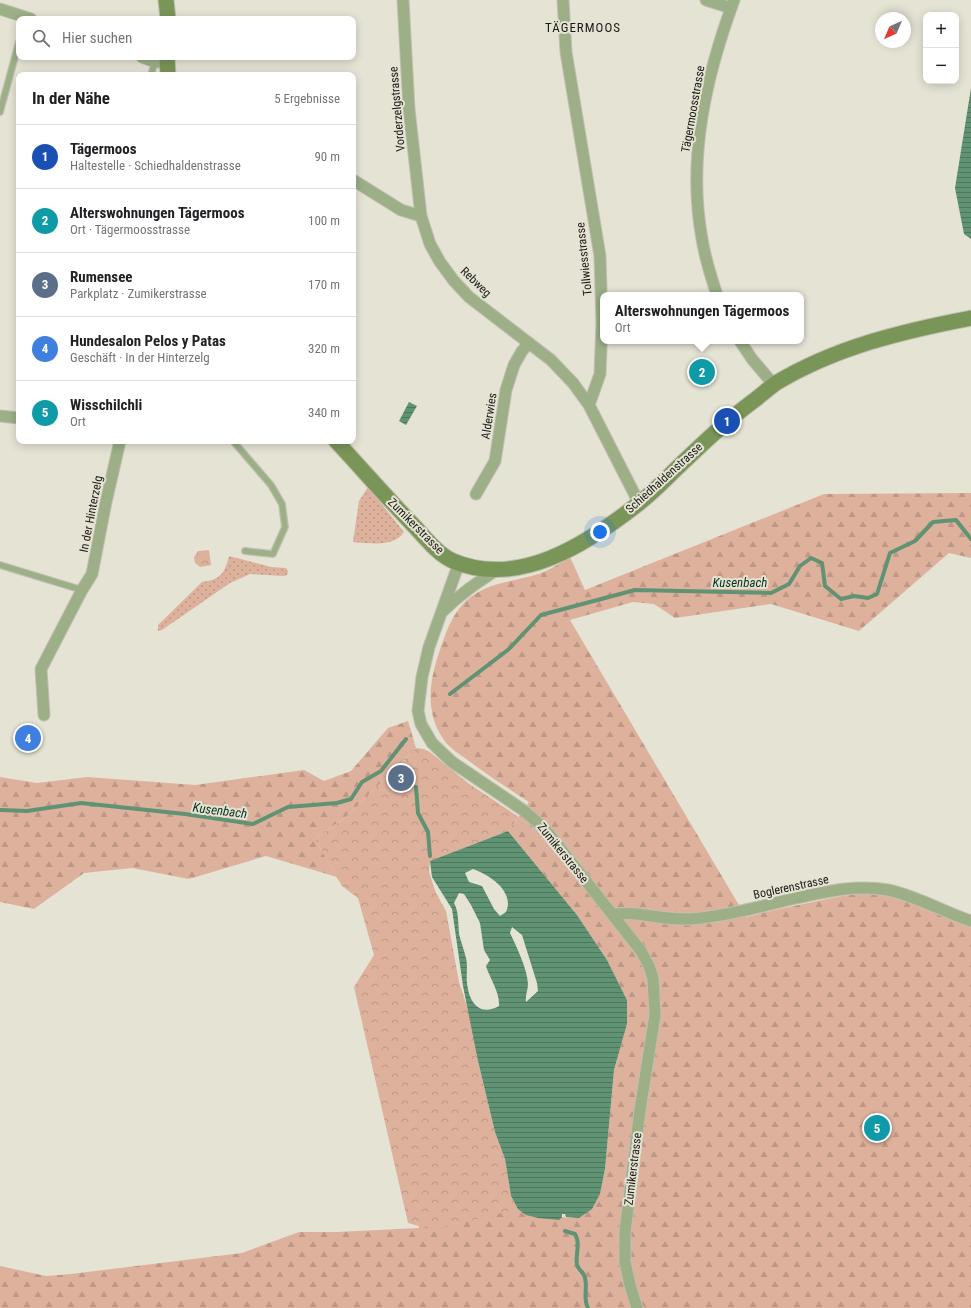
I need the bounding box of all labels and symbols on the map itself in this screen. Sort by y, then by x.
north arrow [875,12,911,48]
district label: TÄGERMOOS [545,20,621,35]
street label: Tägermoosstrasse [678,64,708,153]
street label: Vorderzelgstrasse [386,65,408,152]
street label: Tollwiesstrasse [573,221,595,296]
street label: Rebweg [458,264,494,300]
pin: 2 [689,357,715,387]
street label: Alderwies [478,392,500,440]
pin: 1 [714,406,740,436]
street label: Schiedhaldenstrasse [623,440,706,516]
street label: In der Hinterzelg [77,474,105,554]
street label: Zumikerstrasse [385,495,447,557]
your location [590,522,610,542]
water label: Kusenbach [713,575,767,590]
pin: 4 [15,723,41,753]
pin: 3 [388,763,414,793]
water label: Kusenbach [192,800,248,821]
street label: Zumikerstrasse [535,820,592,886]
street label: Boglerenstrasse [752,872,830,902]
pin: 5 [864,1113,890,1143]
street label: Zumikerstrasse [622,1132,644,1206]

